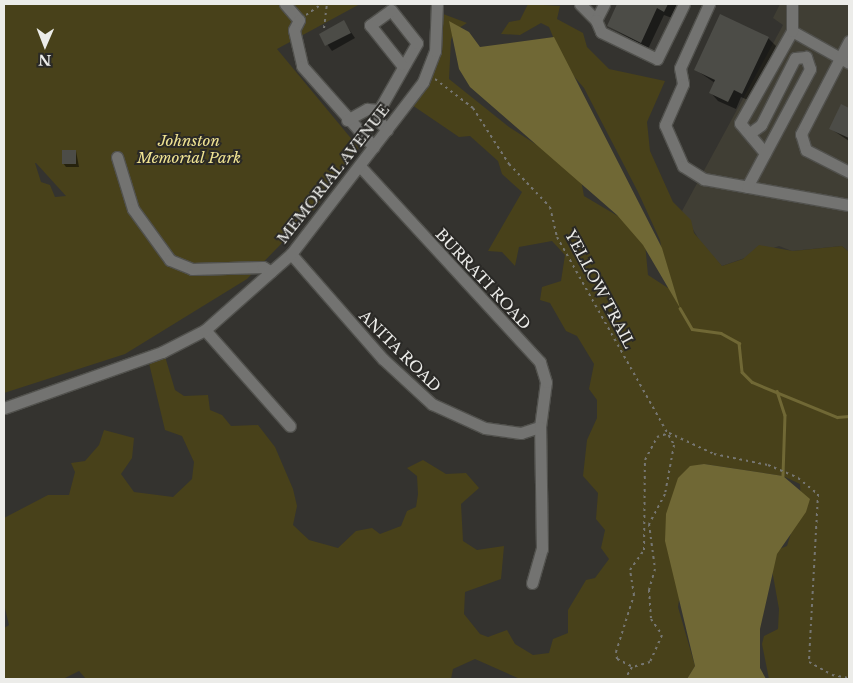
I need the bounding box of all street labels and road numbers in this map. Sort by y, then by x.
street label: MEMORIAL AVENUE [273,100,393,248]
street label: BURRATI ROAD [432,225,534,333]
street label: YELLOW TRAIL [561,227,639,351]
street label: ANITA ROAD [355,306,445,396]

